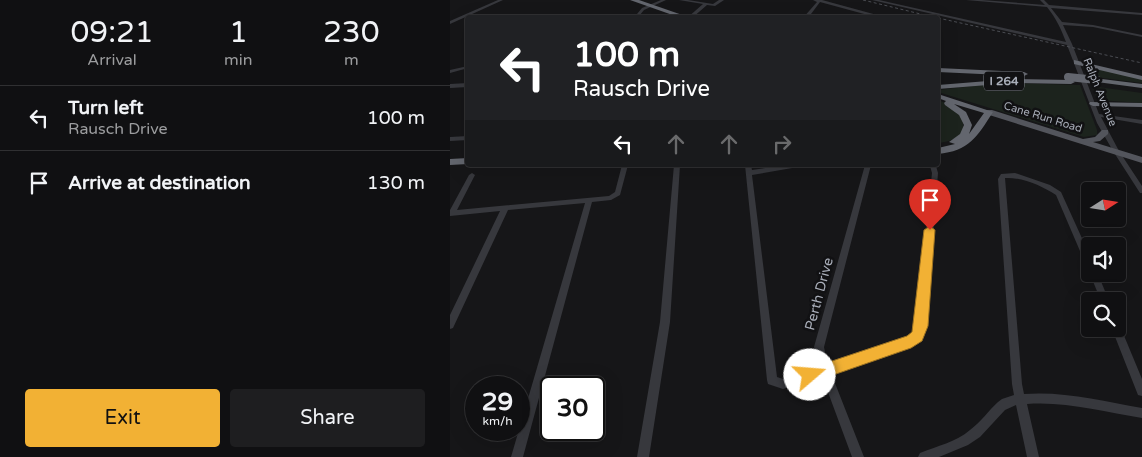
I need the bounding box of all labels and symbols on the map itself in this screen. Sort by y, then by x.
street label: Ralph Avenue [1080,56,1120,128]
road number: I 264 [984,72,1024,90]
street label: Cane Run Road [1002,99,1084,135]
pin [909,179,951,230]
north arrow [1081,182,1126,228]
street label: Perth Drive [801,256,837,332]
position arrow [783,348,835,400]
speed limit sign: 30 [540,376,605,441]

